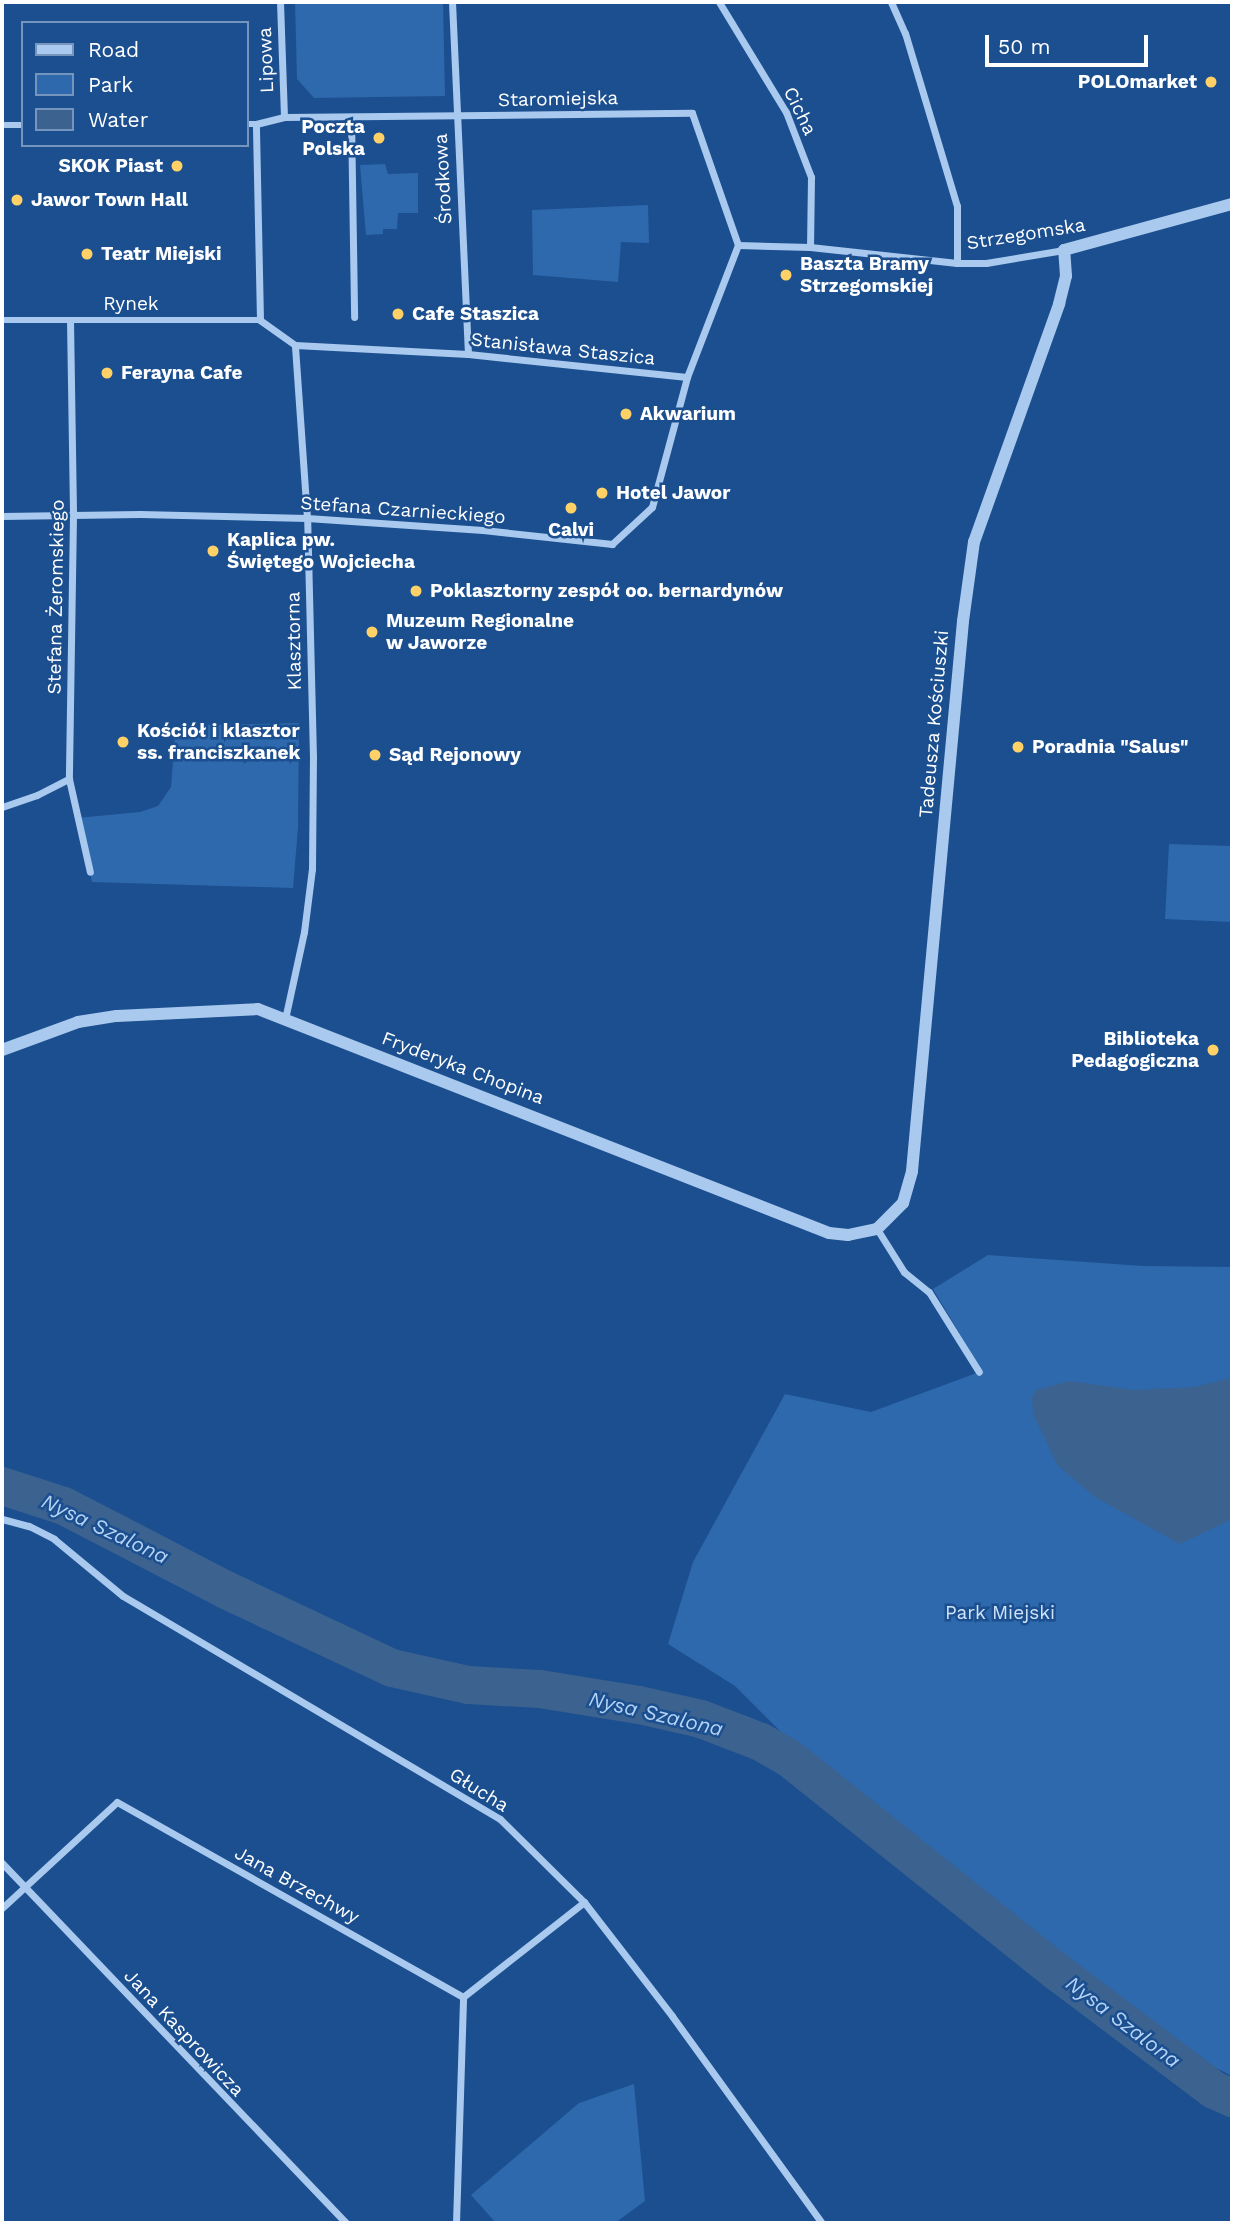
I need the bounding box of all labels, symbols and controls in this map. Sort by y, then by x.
legend [21,21,248,147]
scale bar [989,21,1152,65]
street label: Lipowa [253,27,279,93]
text: 50 m [998,34,1050,59]
text: Road [88,37,139,62]
place label: POLOmarket [1078,71,1197,93]
text: Park [88,72,133,97]
marker: POLOmarket [1203,74,1219,90]
street label: Cicha [779,83,821,139]
street label: Staromiejska [498,87,618,111]
text: Water [88,107,148,132]
place label: Poczta Polska [301,116,365,160]
marker: Poczta Polska [371,130,387,146]
street label: Środkowa [429,133,457,225]
place label: SKOK Piast [58,155,163,177]
marker: SKOK Piast [169,158,185,174]
place label: Jawor Town Hall [31,189,189,211]
marker: Jawor Town Hall [9,192,25,208]
street label: Strzegomska [965,213,1087,255]
place label: Teatr Miejski [101,243,222,265]
marker: Teatr Miejski [79,246,95,262]
place label: Baszta Bramy Strzegomskiej [800,253,933,297]
marker: Baszta Bramy Strzegomskiej [778,267,794,283]
street label: Rynek [103,293,159,315]
place label: Cafe Staszica [412,303,539,325]
marker: Cafe Staszica [390,306,406,322]
street label: Stanisława Staszica [469,328,657,370]
place label: Ferayna Cafe [121,362,243,384]
marker: Ferayna Cafe [99,365,115,381]
place label: Akwarium [640,403,736,425]
marker: Akwarium [618,406,634,422]
place label: Hotel Jawor [616,482,731,504]
marker: Hotel Jawor [594,485,610,501]
street label: Stefana Czarnieckiego [299,491,507,529]
street label: Stefana Żeromskiego [43,499,69,695]
marker: Calvi [563,500,579,516]
place label: Calvi [548,519,594,541]
place label: Kaplica pw. Świętego Wojciecha [227,529,415,573]
marker: Kaplica pw. Świętego Wojciecha [205,543,221,559]
place label: Poklasztorny zespół oo. bernardynów [430,580,784,602]
marker: Poklasztorny zespół oo. bernardynów [408,583,424,599]
street label: Klasztorna [282,591,306,691]
place label: Muzeum Regionalne w Jaworze [386,610,574,654]
marker: Muzeum Regionalne w Jaworze [364,624,380,640]
street label: Tadeusza Kościuszki [914,629,954,819]
place label: Kościół i klasztor ss. franciszkanek [137,720,301,764]
marker: Kościół i klasztor ss. franciszkanek [115,734,131,750]
place label: Poradnia "Salus" [1032,736,1189,758]
marker: Poradnia "Salus" [1010,739,1026,755]
place label: Sąd Rejonowy [389,744,521,766]
marker: Sąd Rejonowy [367,747,383,763]
street label: Fryderyka Chopina [378,1026,548,1110]
place label: Biblioteka Pedagogiczna [1071,1028,1199,1072]
marker: Biblioteka Pedagogiczna [1205,1042,1221,1058]
water label: Nysa Szalona [38,1489,172,1569]
park label: Park Miejski [945,1602,1055,1624]
water label: Nysa Szalona [586,1686,726,1742]
street label: Głucha [445,1763,513,1817]
street label: Jana Brzechwy [231,1841,363,1929]
street label: Jana Kasprowicza [119,1965,249,2101]
water label: Nysa Szalona [1061,1971,1185,2073]

